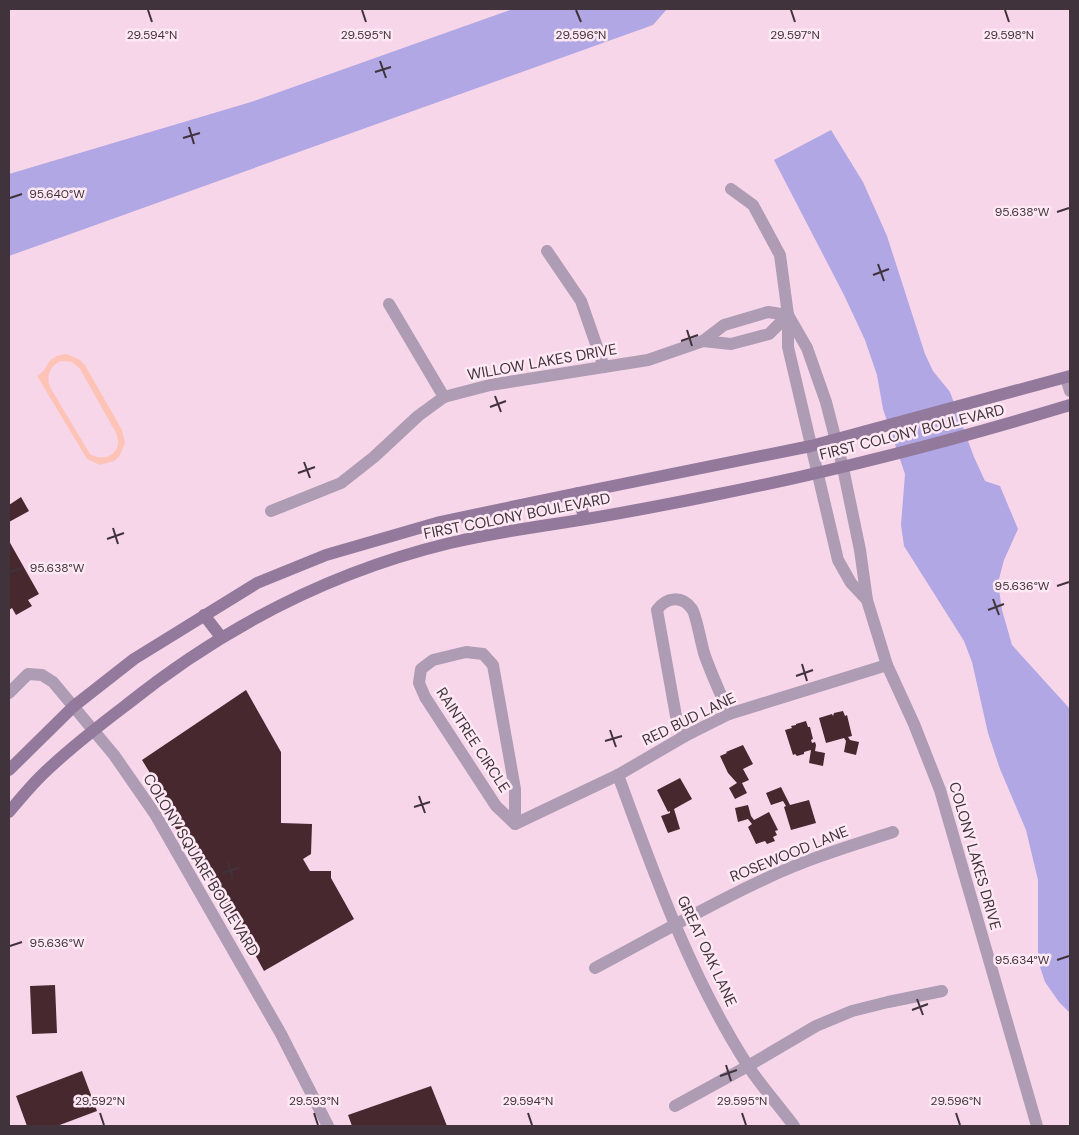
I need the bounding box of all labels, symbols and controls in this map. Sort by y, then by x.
text: 29.594°N [127,27,177,43]
text: 29.595°N [341,27,391,43]
text: 29.596°N [556,27,606,43]
text: 29.597°N [770,27,820,43]
text: 29.598°N [984,27,1034,43]
text: 95.640°W [29,186,85,202]
text: 95.638°W [995,204,1050,220]
street label: WILLOW LAKES DRIVE [466,339,618,385]
street label: FIRST COLONY BOULEVARD [817,399,1007,465]
street label: FIRST COLONY BOULEVARD [422,488,612,544]
text: 95.638°W [30,560,85,576]
text: 95.636°W [995,578,1050,594]
street label: RAINTREE CIRCLE [432,684,514,796]
street label: RED BUD LANE [639,688,739,750]
street label: COLONY SQUARE BOULEVARD [138,770,264,960]
street label: COLONY LAKES DRIVE [944,780,1006,932]
street label: ROSEWOOD LANE [727,821,851,887]
street label: GREAT OAK LANE [673,892,741,1010]
text: 95.636°W [30,935,85,951]
text: 95.634°W [995,952,1050,968]
text: 29.592°N [75,1093,125,1109]
text: 29.593°N [289,1093,339,1109]
text: 29.594°N [503,1093,553,1109]
text: 29.595°N [717,1093,767,1109]
text: 29.596°N [931,1093,981,1109]

